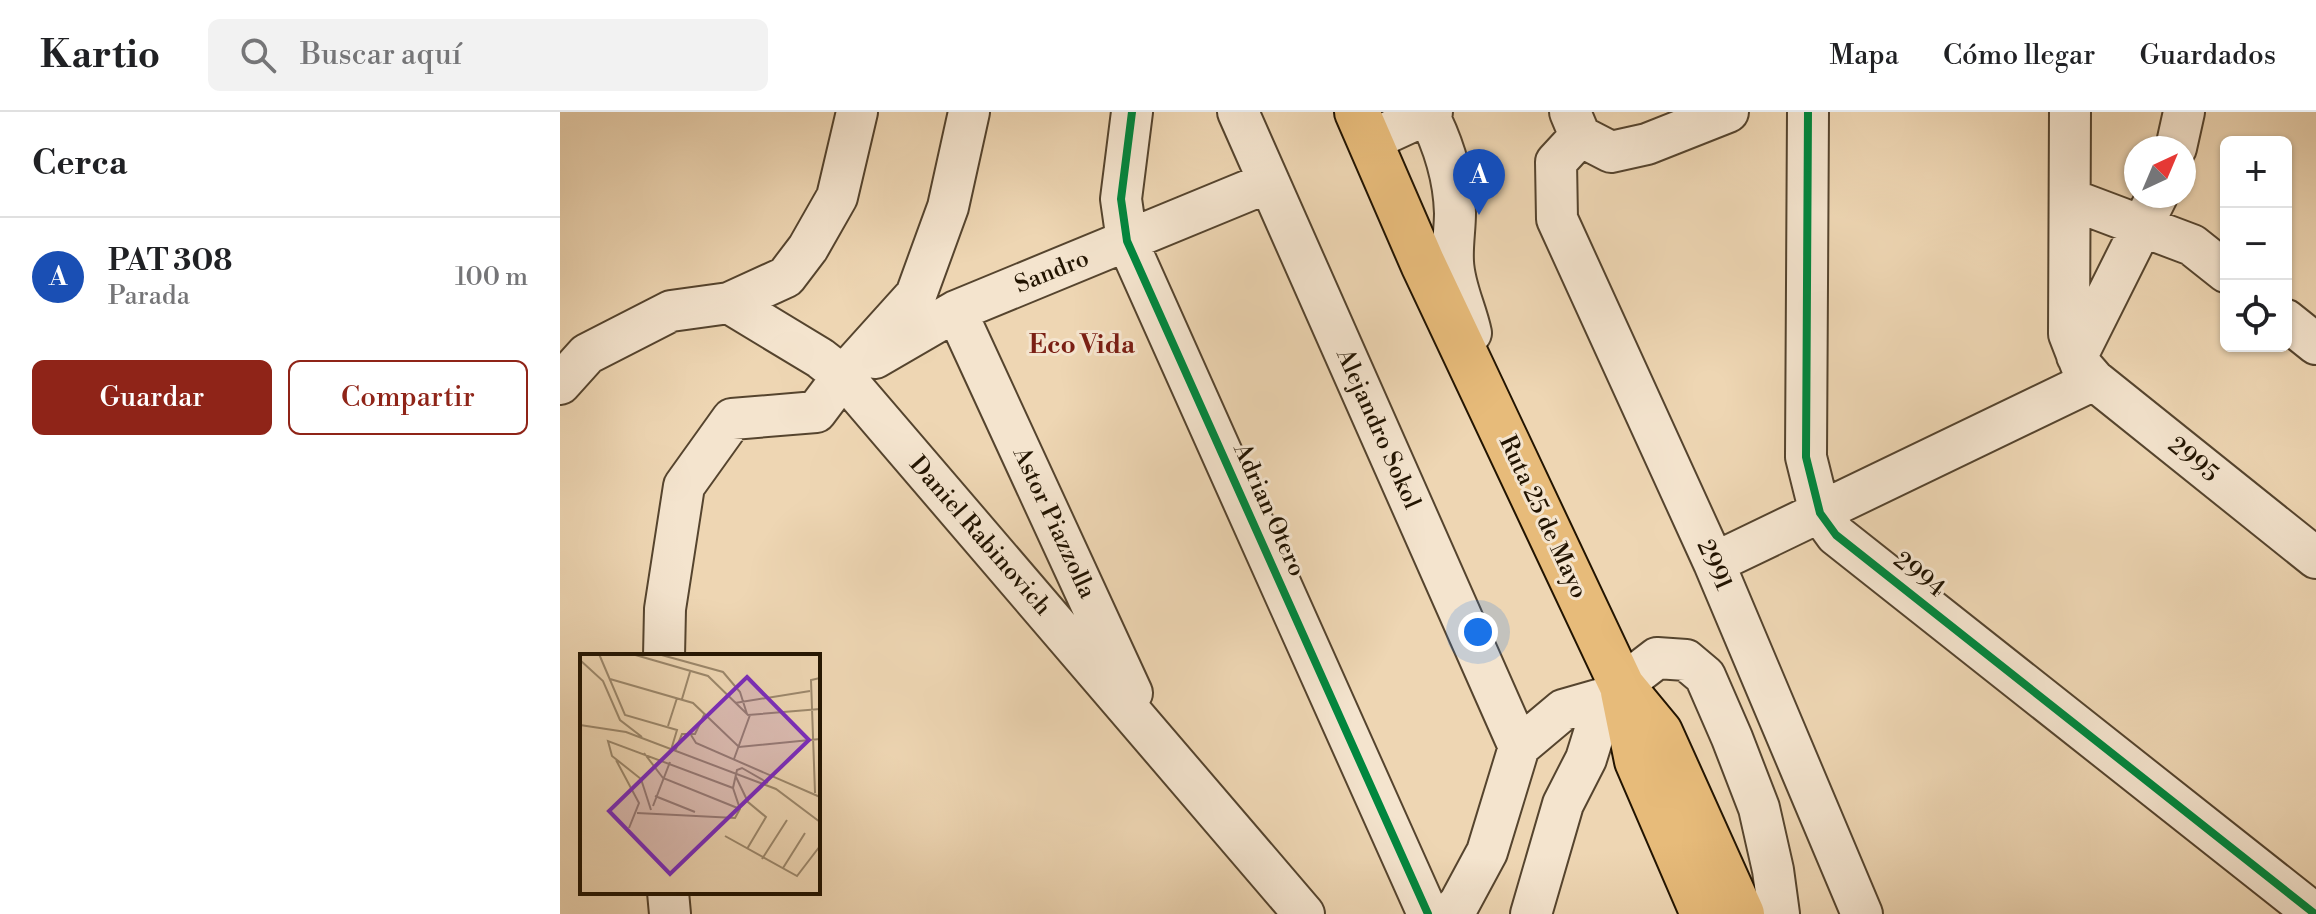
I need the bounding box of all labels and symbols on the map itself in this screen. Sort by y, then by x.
north arrow [2124,136,2196,208]
pin: A [1453,149,1505,215]
street label: Sandro [1010,244,1094,300]
district label: Eco Vida [1029,329,1136,361]
street label: Alejandro Sokol [1329,343,1427,514]
street label: Ruta 25 de Mayo [1492,431,1594,603]
street label: 2995 [2162,431,2224,489]
street label: Adrian Otero [1226,438,1312,581]
street label: Astor Piazzolla [1005,442,1103,604]
street label: Daniel Rabinovich [903,450,1057,622]
street label: 2991 [1690,535,1739,596]
street label: 2994 [1887,546,1951,604]
your location [1458,612,1498,652]
inset map [580,654,820,894]

